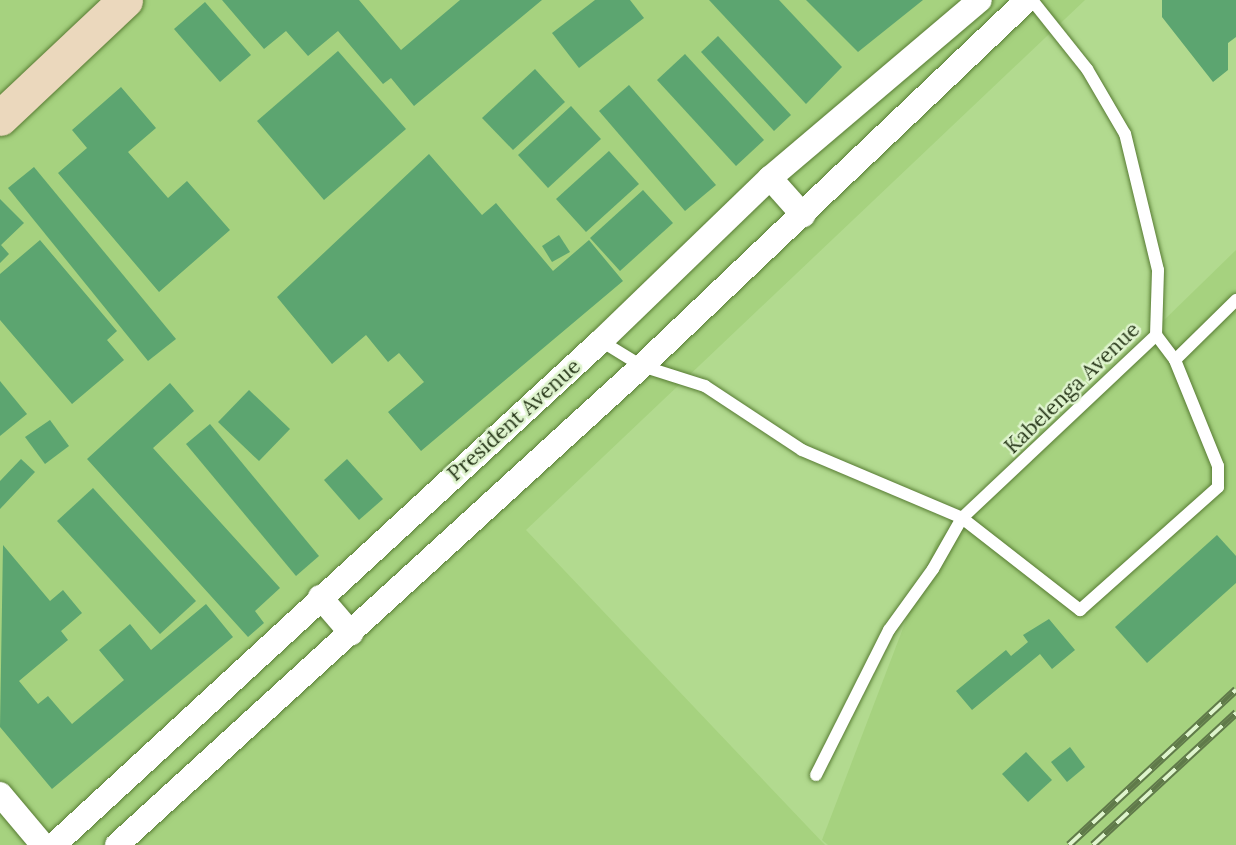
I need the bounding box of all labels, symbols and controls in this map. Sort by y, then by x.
street label: Kabelenga Avenue [999,317,1145,459]
street label: President Avenue [442,354,586,486]

